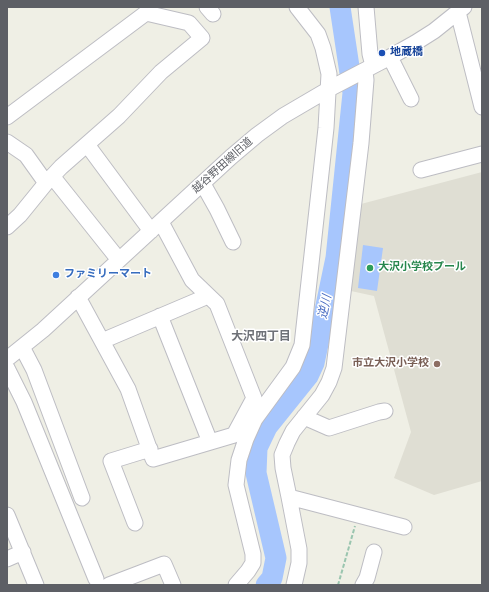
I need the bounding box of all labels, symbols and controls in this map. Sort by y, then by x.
place label: 地蔵橋 [390,46,423,60]
marker: 地蔵橋 [377,48,387,58]
street label: 越谷野田線旧道 [190,135,256,197]
place label: 大沢小学校プール [378,261,466,275]
marker: 大沢小学校プール [365,263,375,273]
place label: ファミリーマート [64,268,152,282]
marker: ファミリーマート [51,270,61,280]
water label: 逆川 [316,294,336,320]
district label: 大沢四丁目 [231,330,291,344]
place label: 市立大沢小学校 [352,357,429,371]
marker: 市立大沢小学校 [432,359,442,369]

